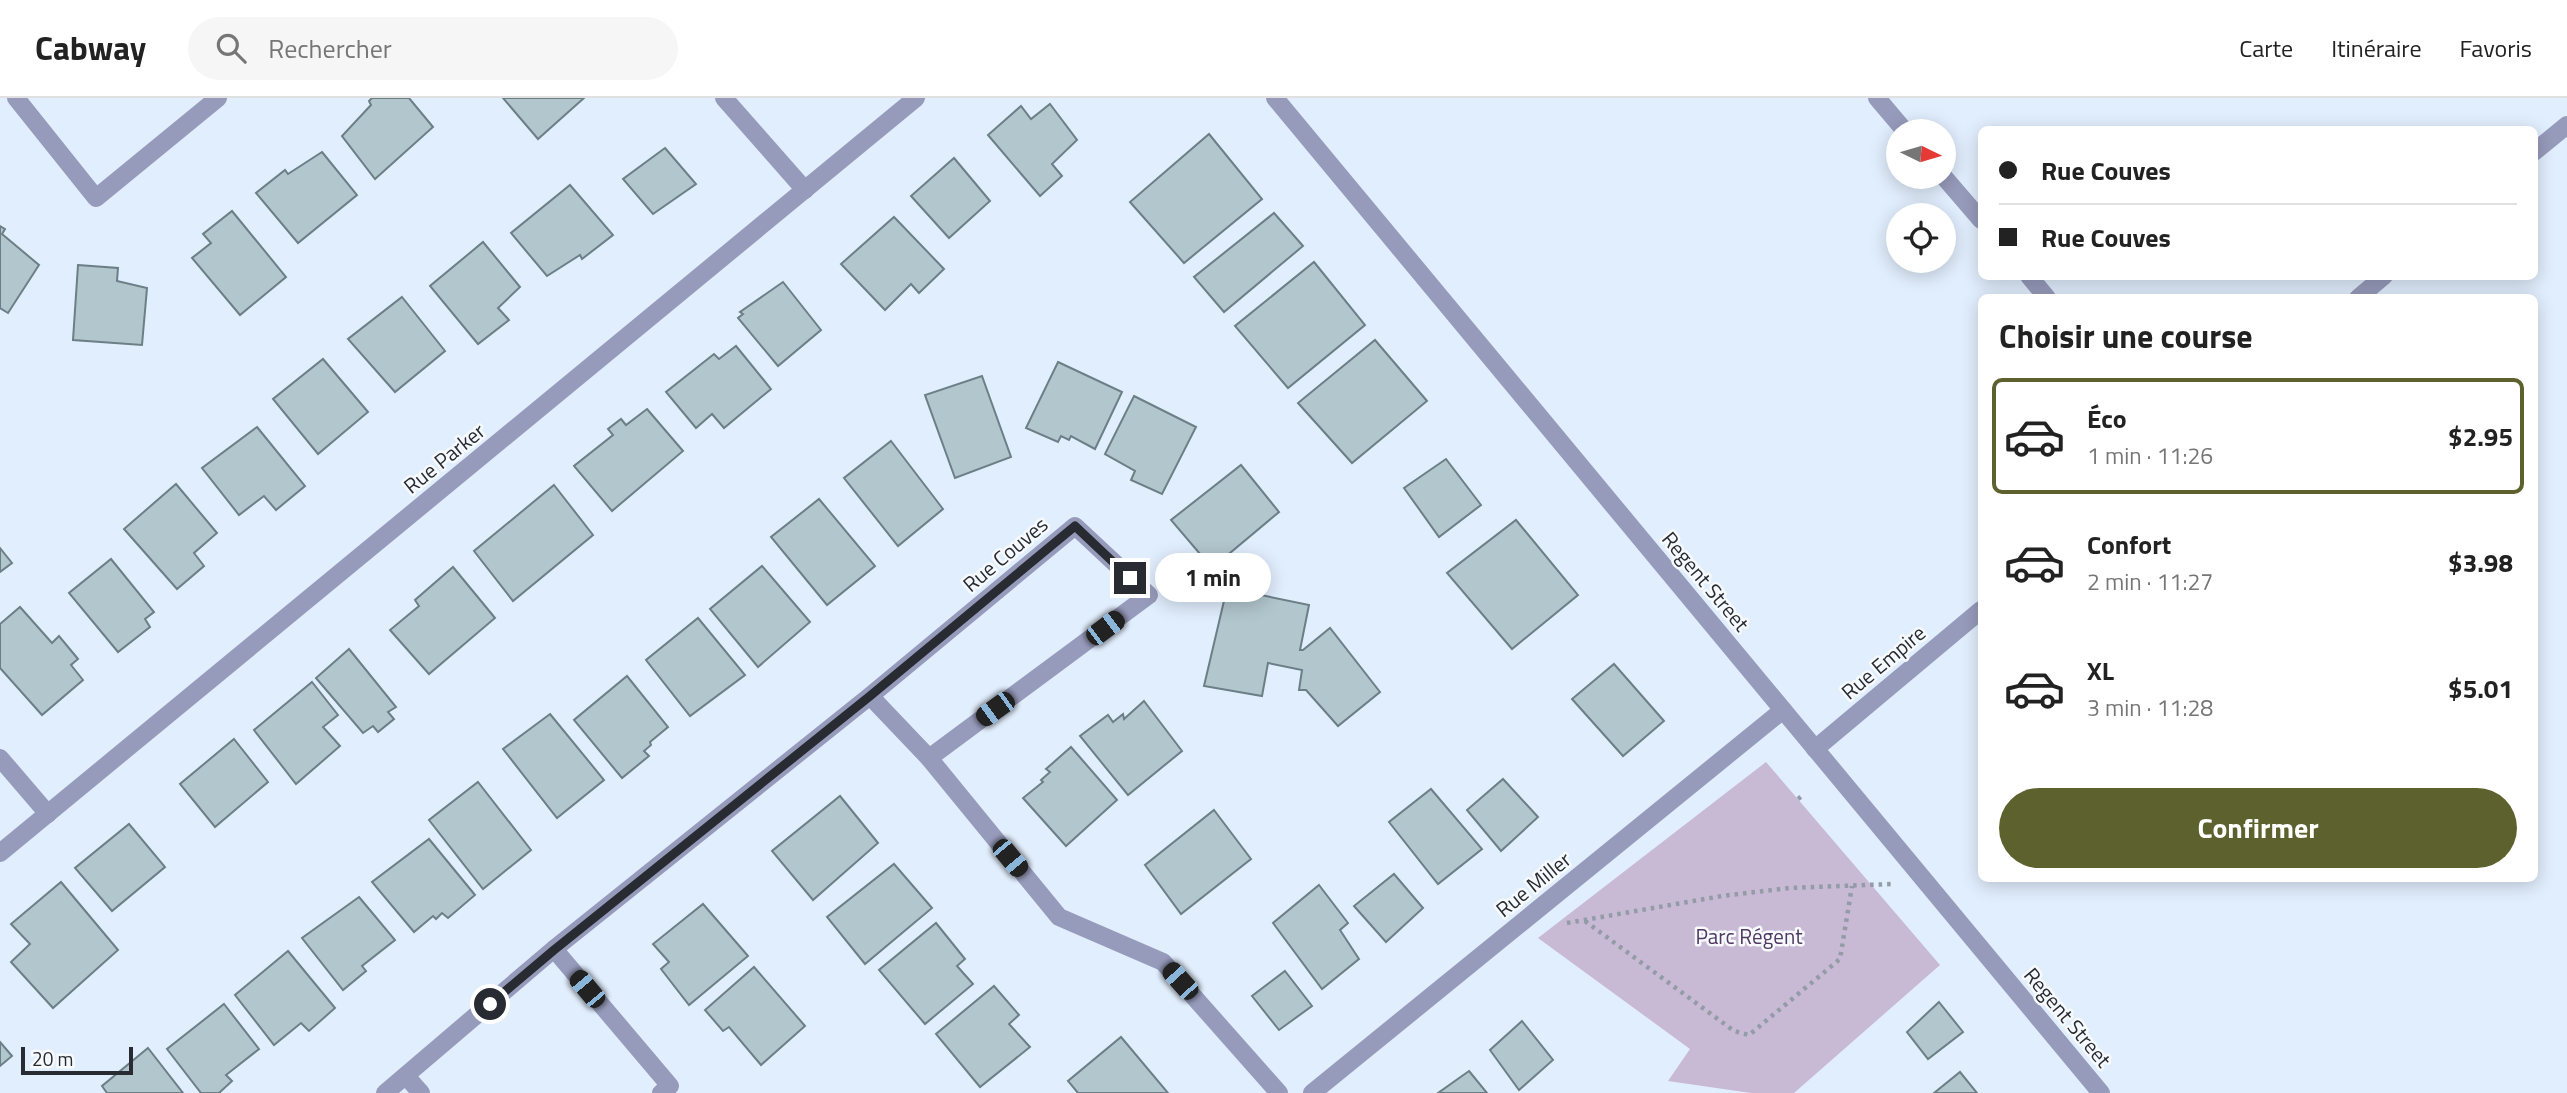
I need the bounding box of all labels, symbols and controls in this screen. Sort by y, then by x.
search box [188,17,678,80]
text: Cabway [35,23,146,73]
icon: search [212,29,250,67]
text: Rechercher [268,29,392,68]
text: Carte [2239,30,2293,66]
text: Itinéraire [2331,30,2422,66]
text: Favoris [2460,30,2532,66]
north arrow [1886,119,1956,189]
map controls [1886,119,1956,273]
text: Rue Couves [2041,151,2171,190]
button: locate [1886,203,1956,273]
text: Rue Couves [2041,218,2171,257]
text: Choisir une course [1999,312,2253,360]
text: Éco [2087,399,2127,438]
icon: car [2003,405,2066,468]
street label: Rue Parker [396,415,492,501]
text: $2.95 [2448,417,2513,456]
text: 1 min · 11:26 [2087,438,2213,473]
street label: Rue Couves [955,509,1055,599]
street label: Regent Street [1655,524,1758,639]
text: Confort [2087,525,2171,564]
icon: car [2003,531,2066,594]
text: $3.98 [2448,543,2513,582]
callout: 1 min [1154,554,1270,602]
text: 1 min [1185,560,1241,595]
route end [1114,562,1146,594]
text: 2 min · 11:27 [2087,564,2213,599]
car [1082,607,1129,649]
street label: Rue Empire [1834,617,1932,707]
text: XL [2087,651,2114,690]
icon: car [2003,657,2066,720]
text: $5.01 [2448,669,2513,708]
car [972,688,1019,730]
text: 3 min · 11:28 [2087,690,2213,725]
button: Confirmer [1999,788,2517,868]
car [989,835,1032,881]
street label: Rue Miller [1488,844,1578,924]
park label: Parc Régent [1695,920,1803,952]
car [1159,958,1202,1004]
street label: Regent Street [2017,960,2120,1075]
car [566,966,609,1012]
route start [474,988,506,1020]
scale bar [21,1044,133,1076]
text: 20 m [32,1044,73,1073]

